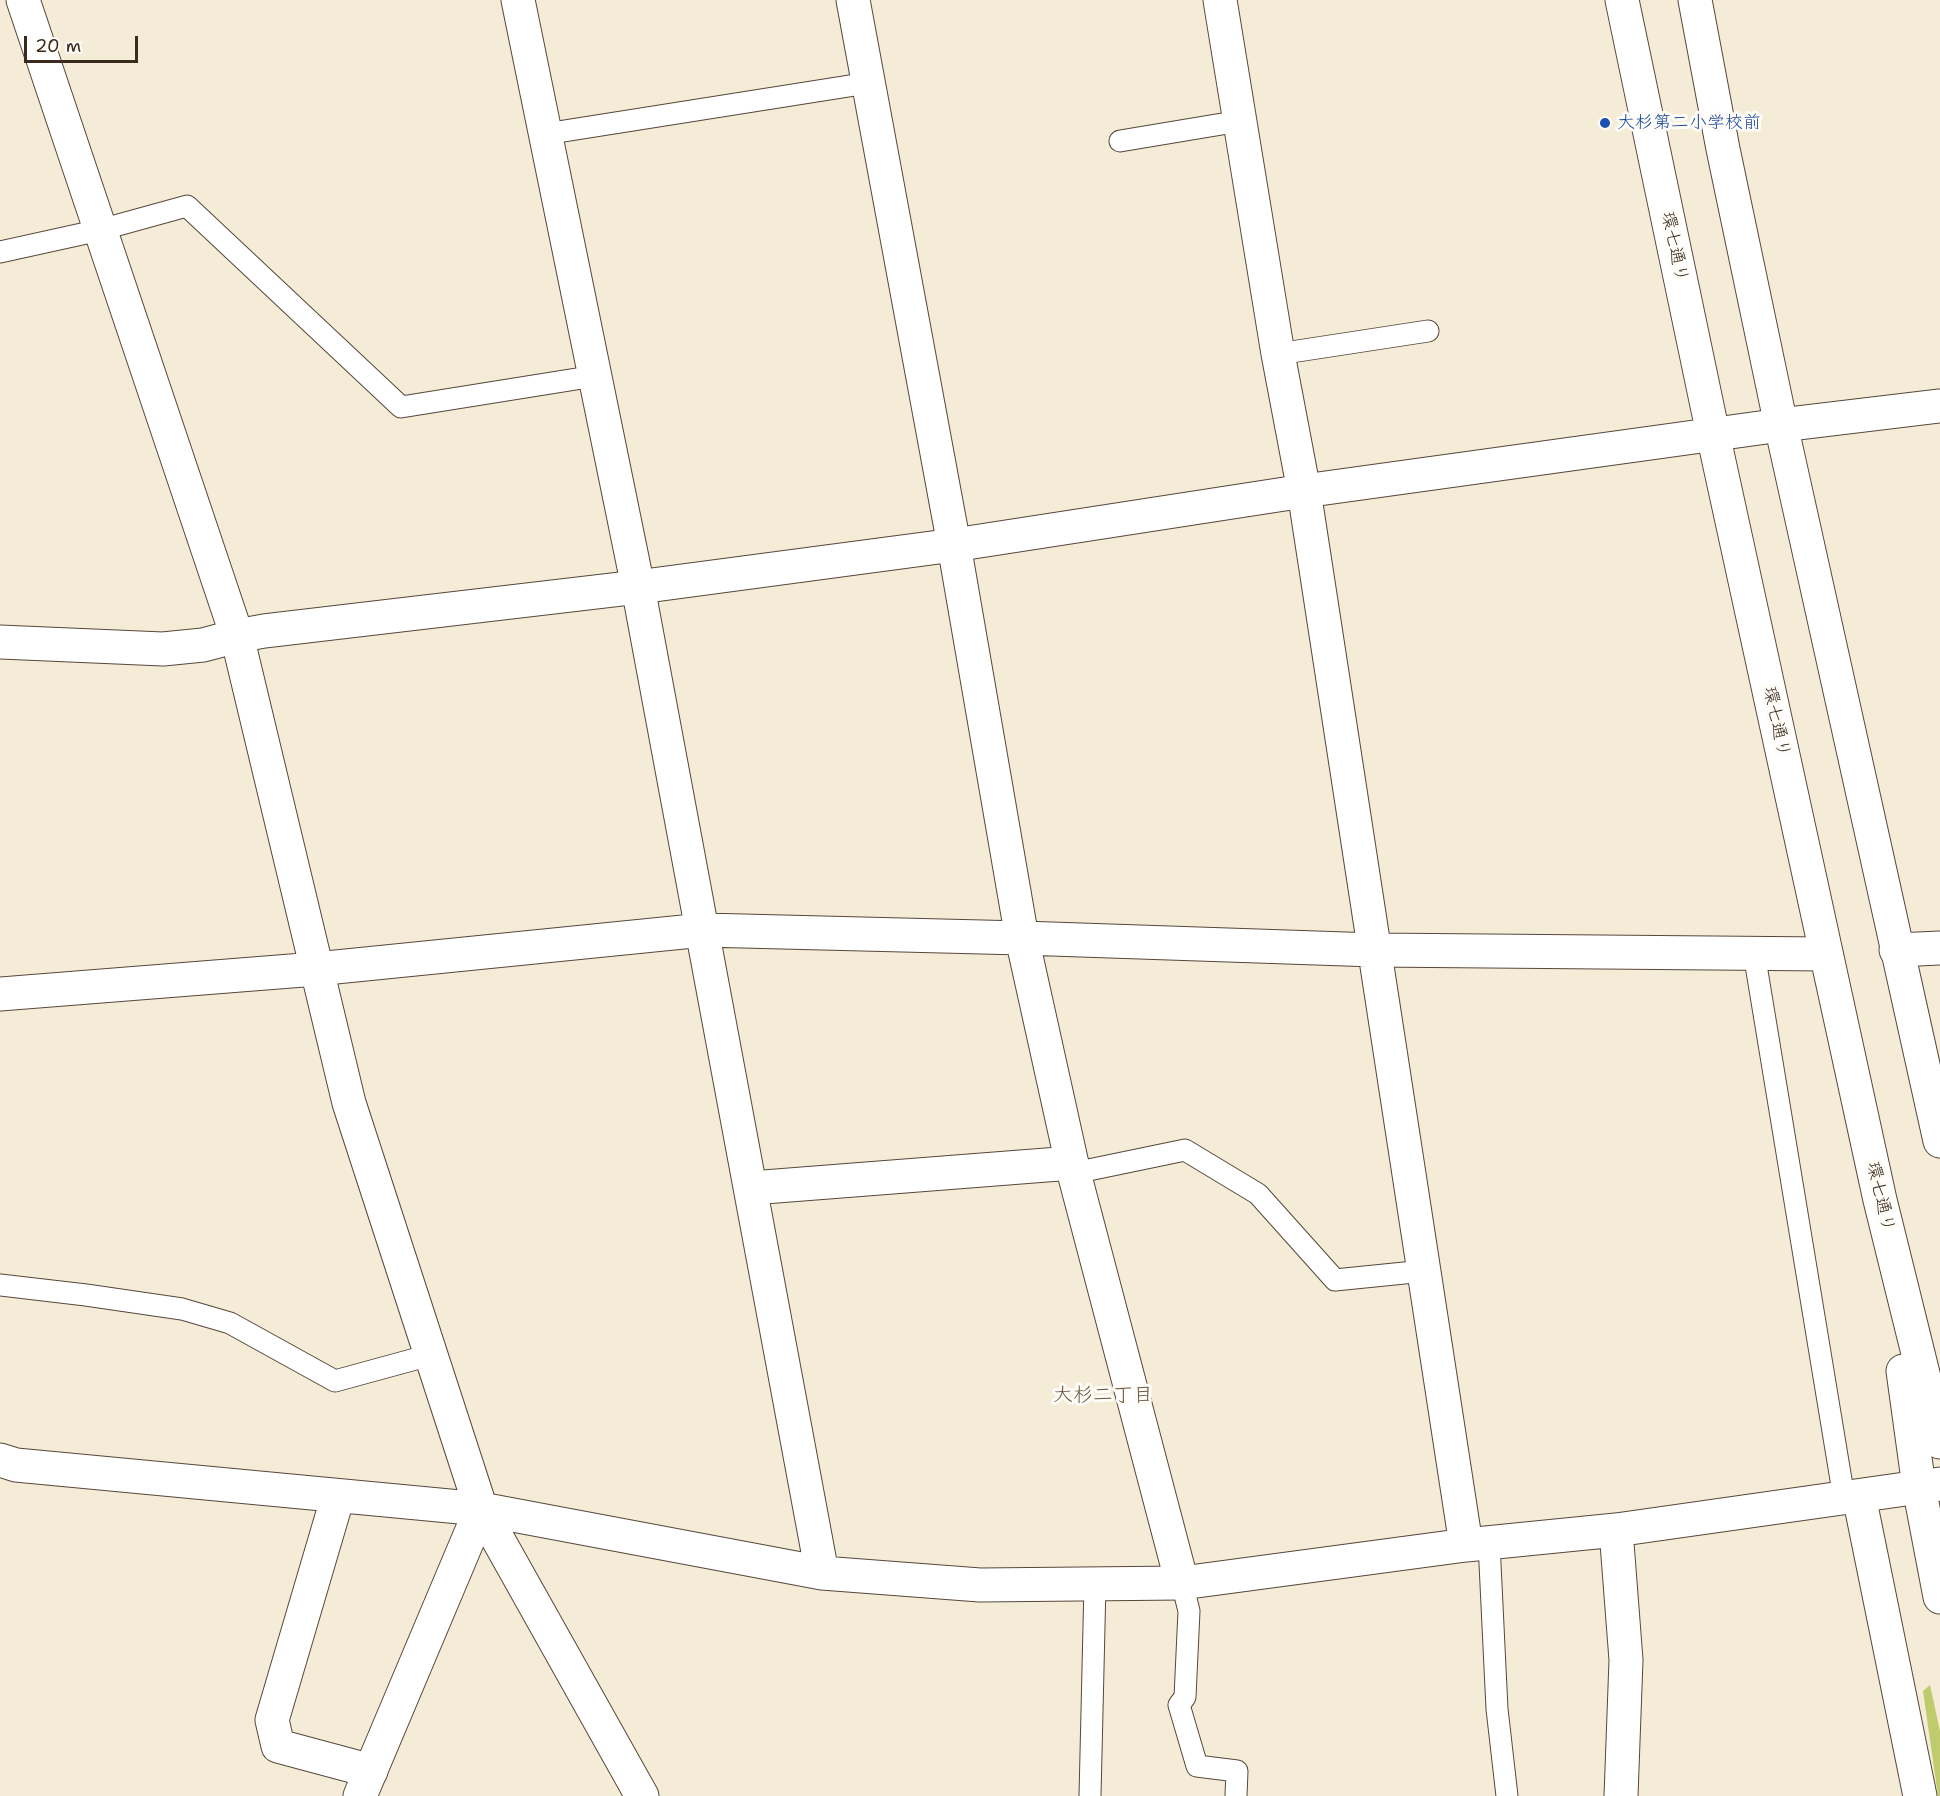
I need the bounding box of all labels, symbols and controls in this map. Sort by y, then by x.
scale bar [27,24,141,62]
text: 20 m [35,34,81,58]
place label: 大杉第二小学校前 [1617,112,1761,134]
marker: 大杉第二小学校前 [1598,116,1612,130]
street label: 環七通り [1656,210,1692,284]
street label: 環七通り [1758,685,1794,759]
street label: 環七通り [1861,1159,1899,1235]
district label: 大杉二丁目 [1053,1384,1153,1408]

